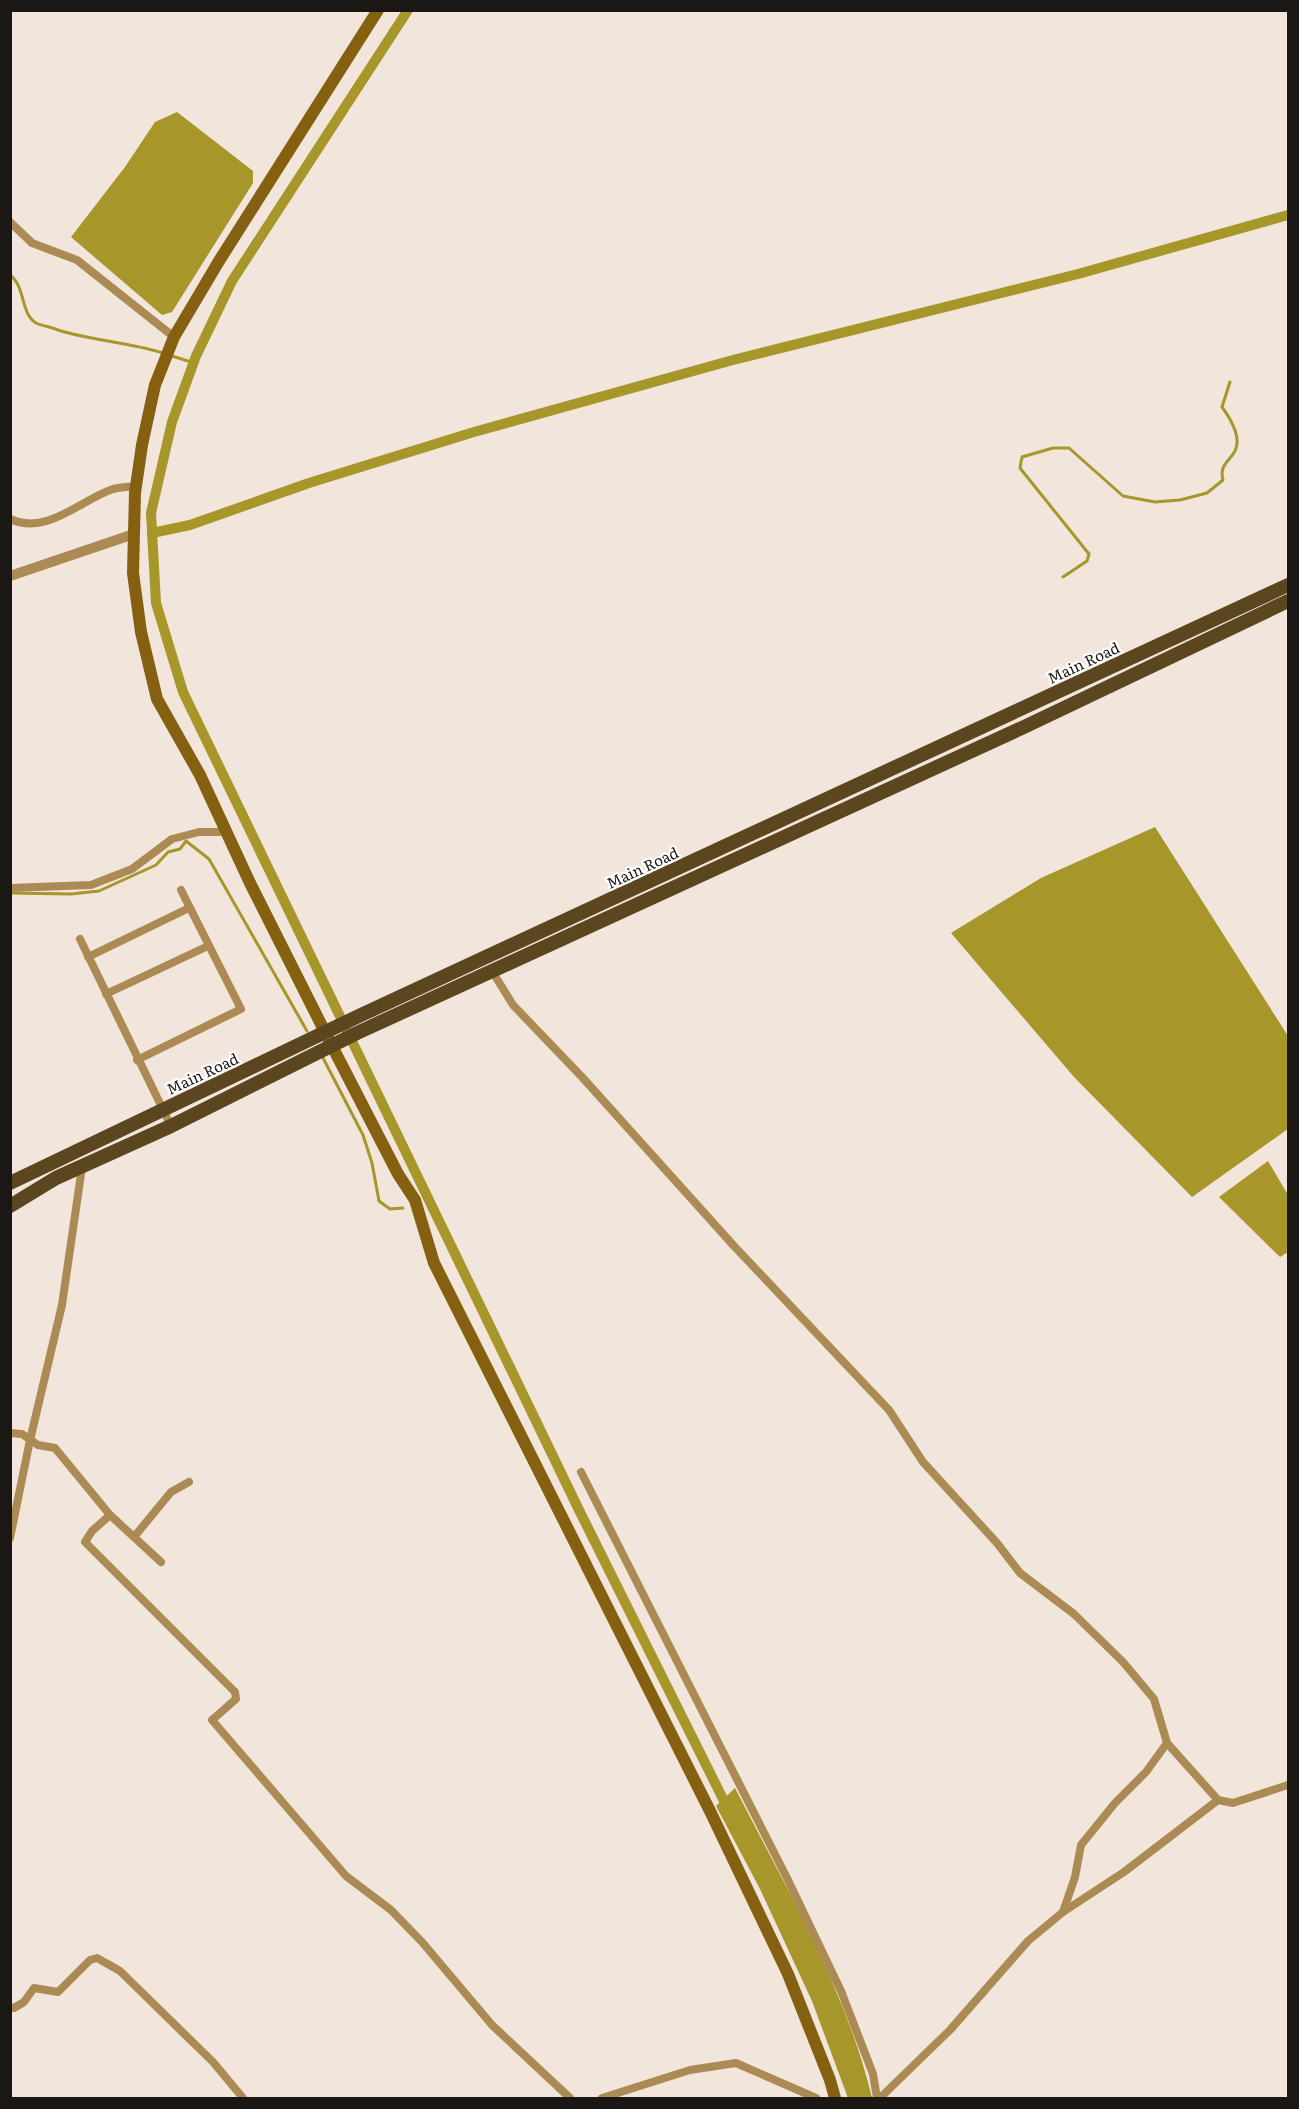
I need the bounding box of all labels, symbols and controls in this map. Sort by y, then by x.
street label: Main Road [1043,635,1123,689]
street label: Main Road [602,840,682,894]
street label: Main Road [162,1046,242,1100]

